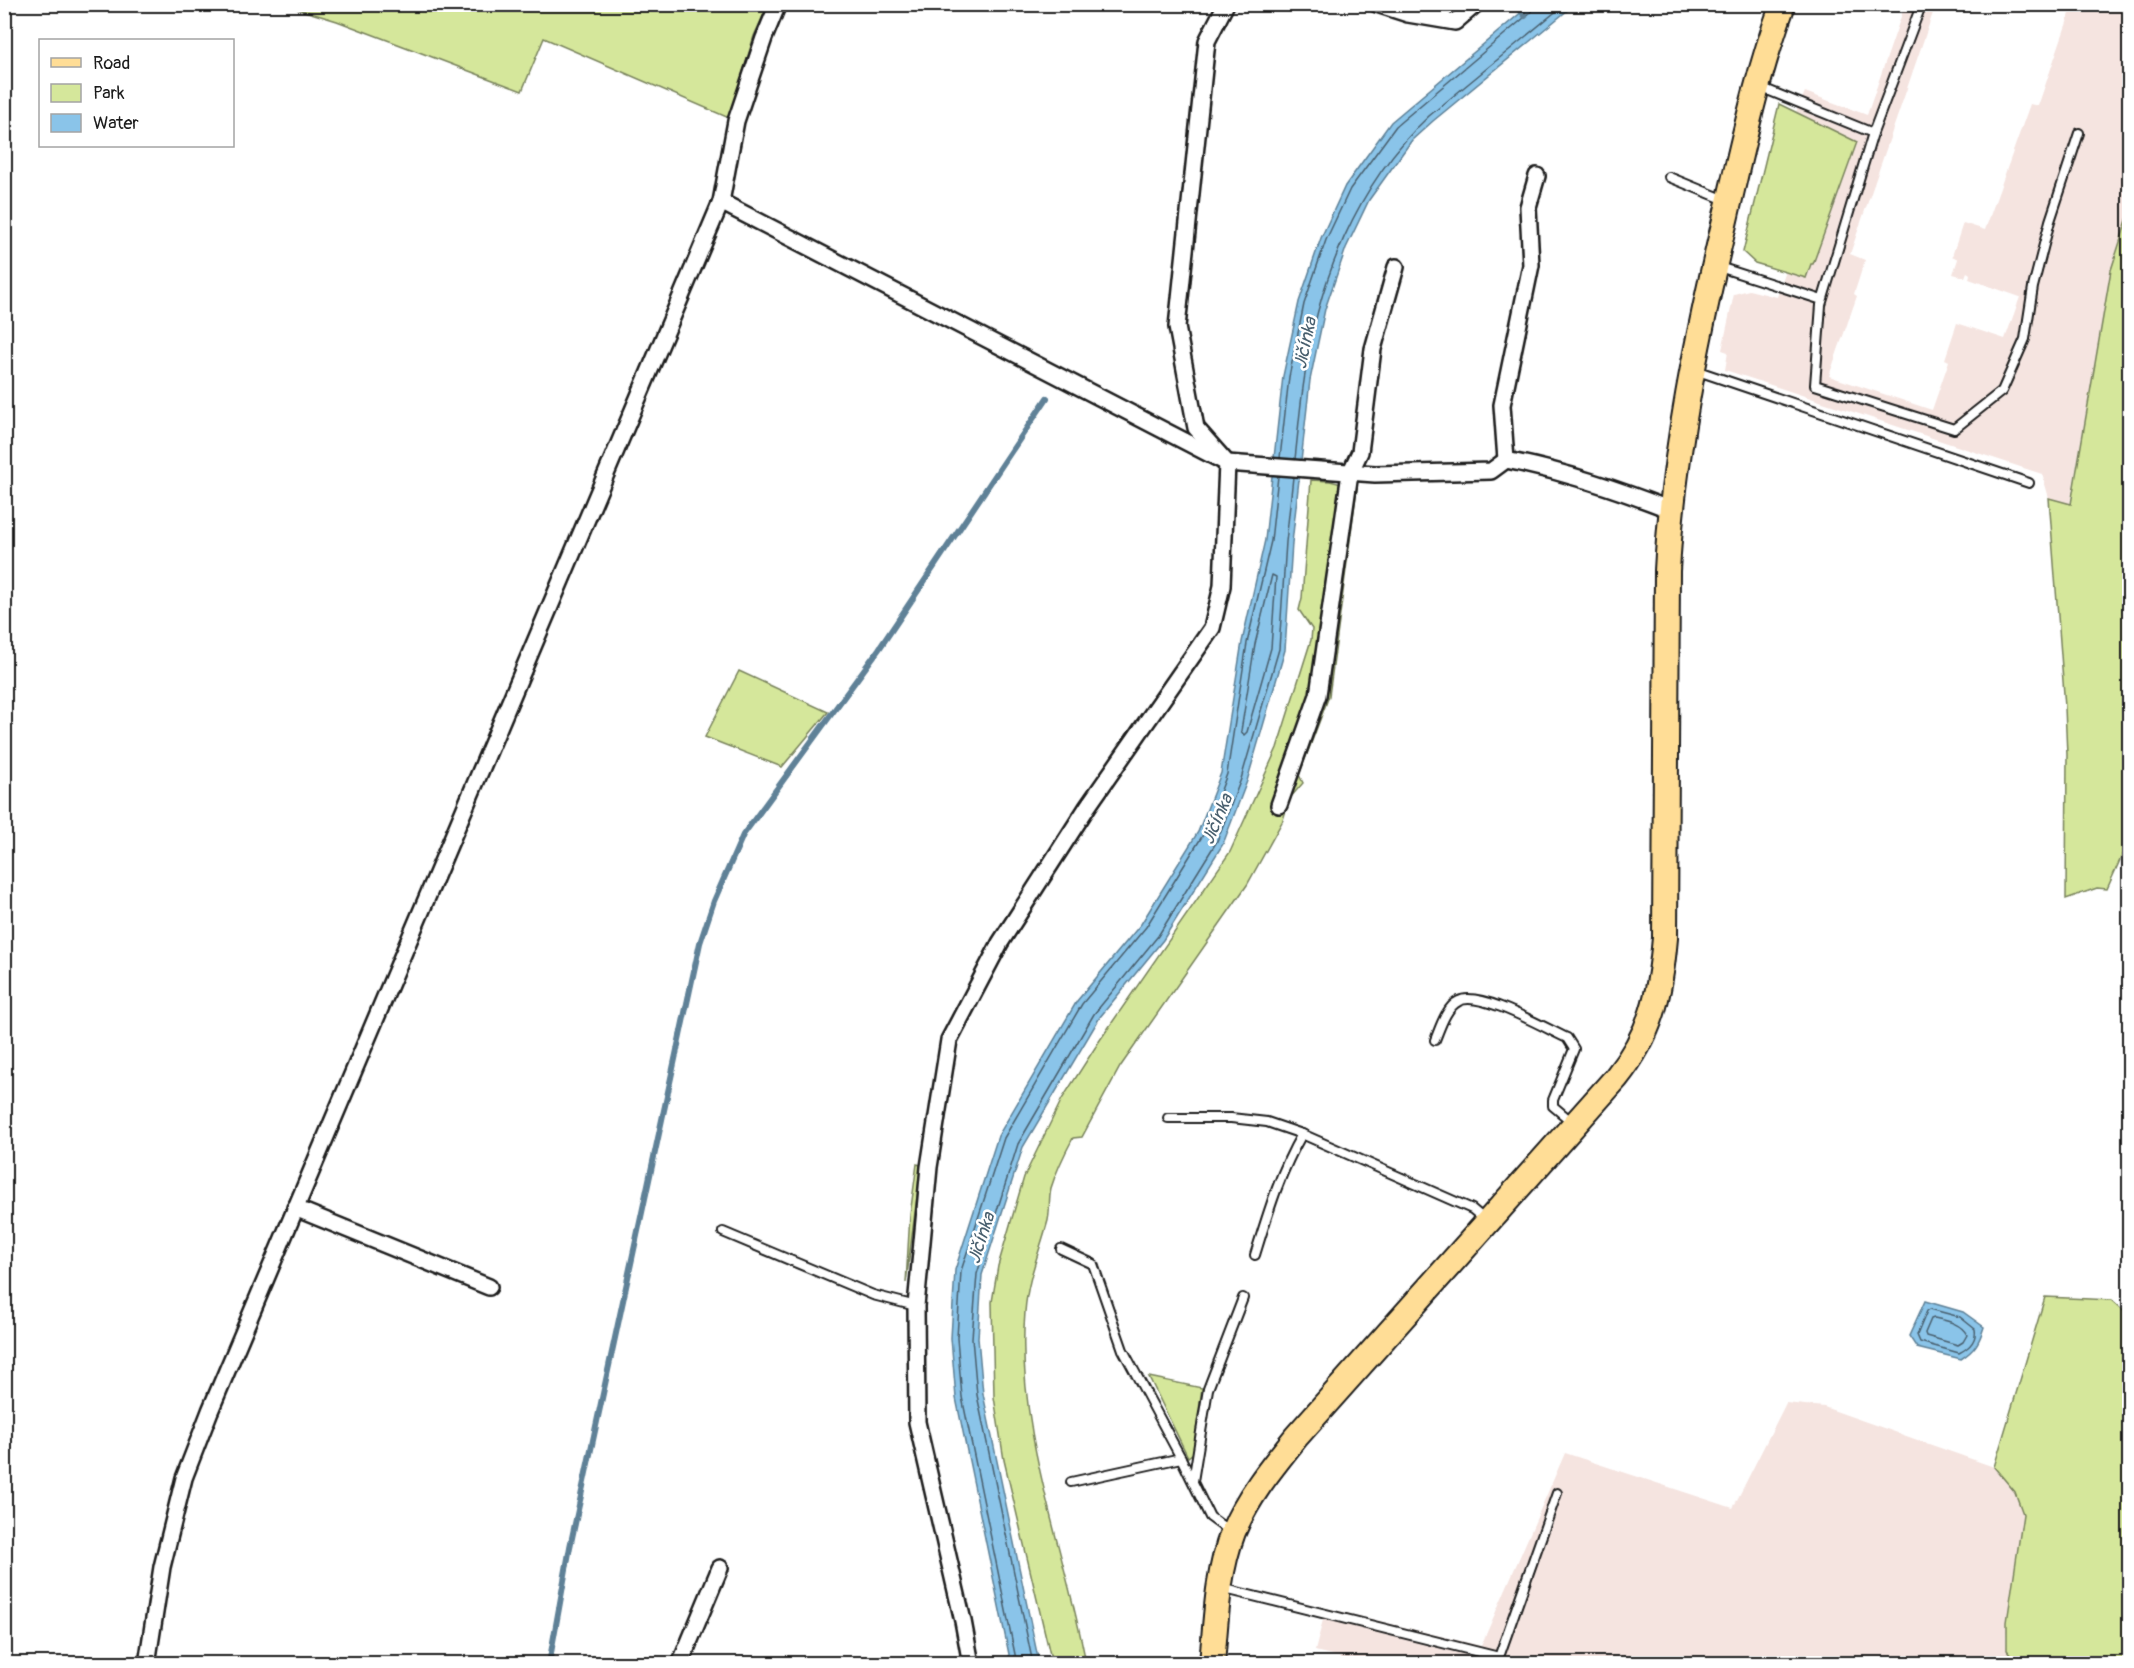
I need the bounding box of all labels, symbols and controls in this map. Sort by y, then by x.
legend [39,39,234,147]
text: Road [93,52,130,75]
text: Park [93,82,125,105]
text: Water [93,112,139,135]
water label: Jičínka [1289,314,1323,371]
water label: Jičínka [1197,789,1239,848]
water label: Jičínka [962,1208,1001,1267]

